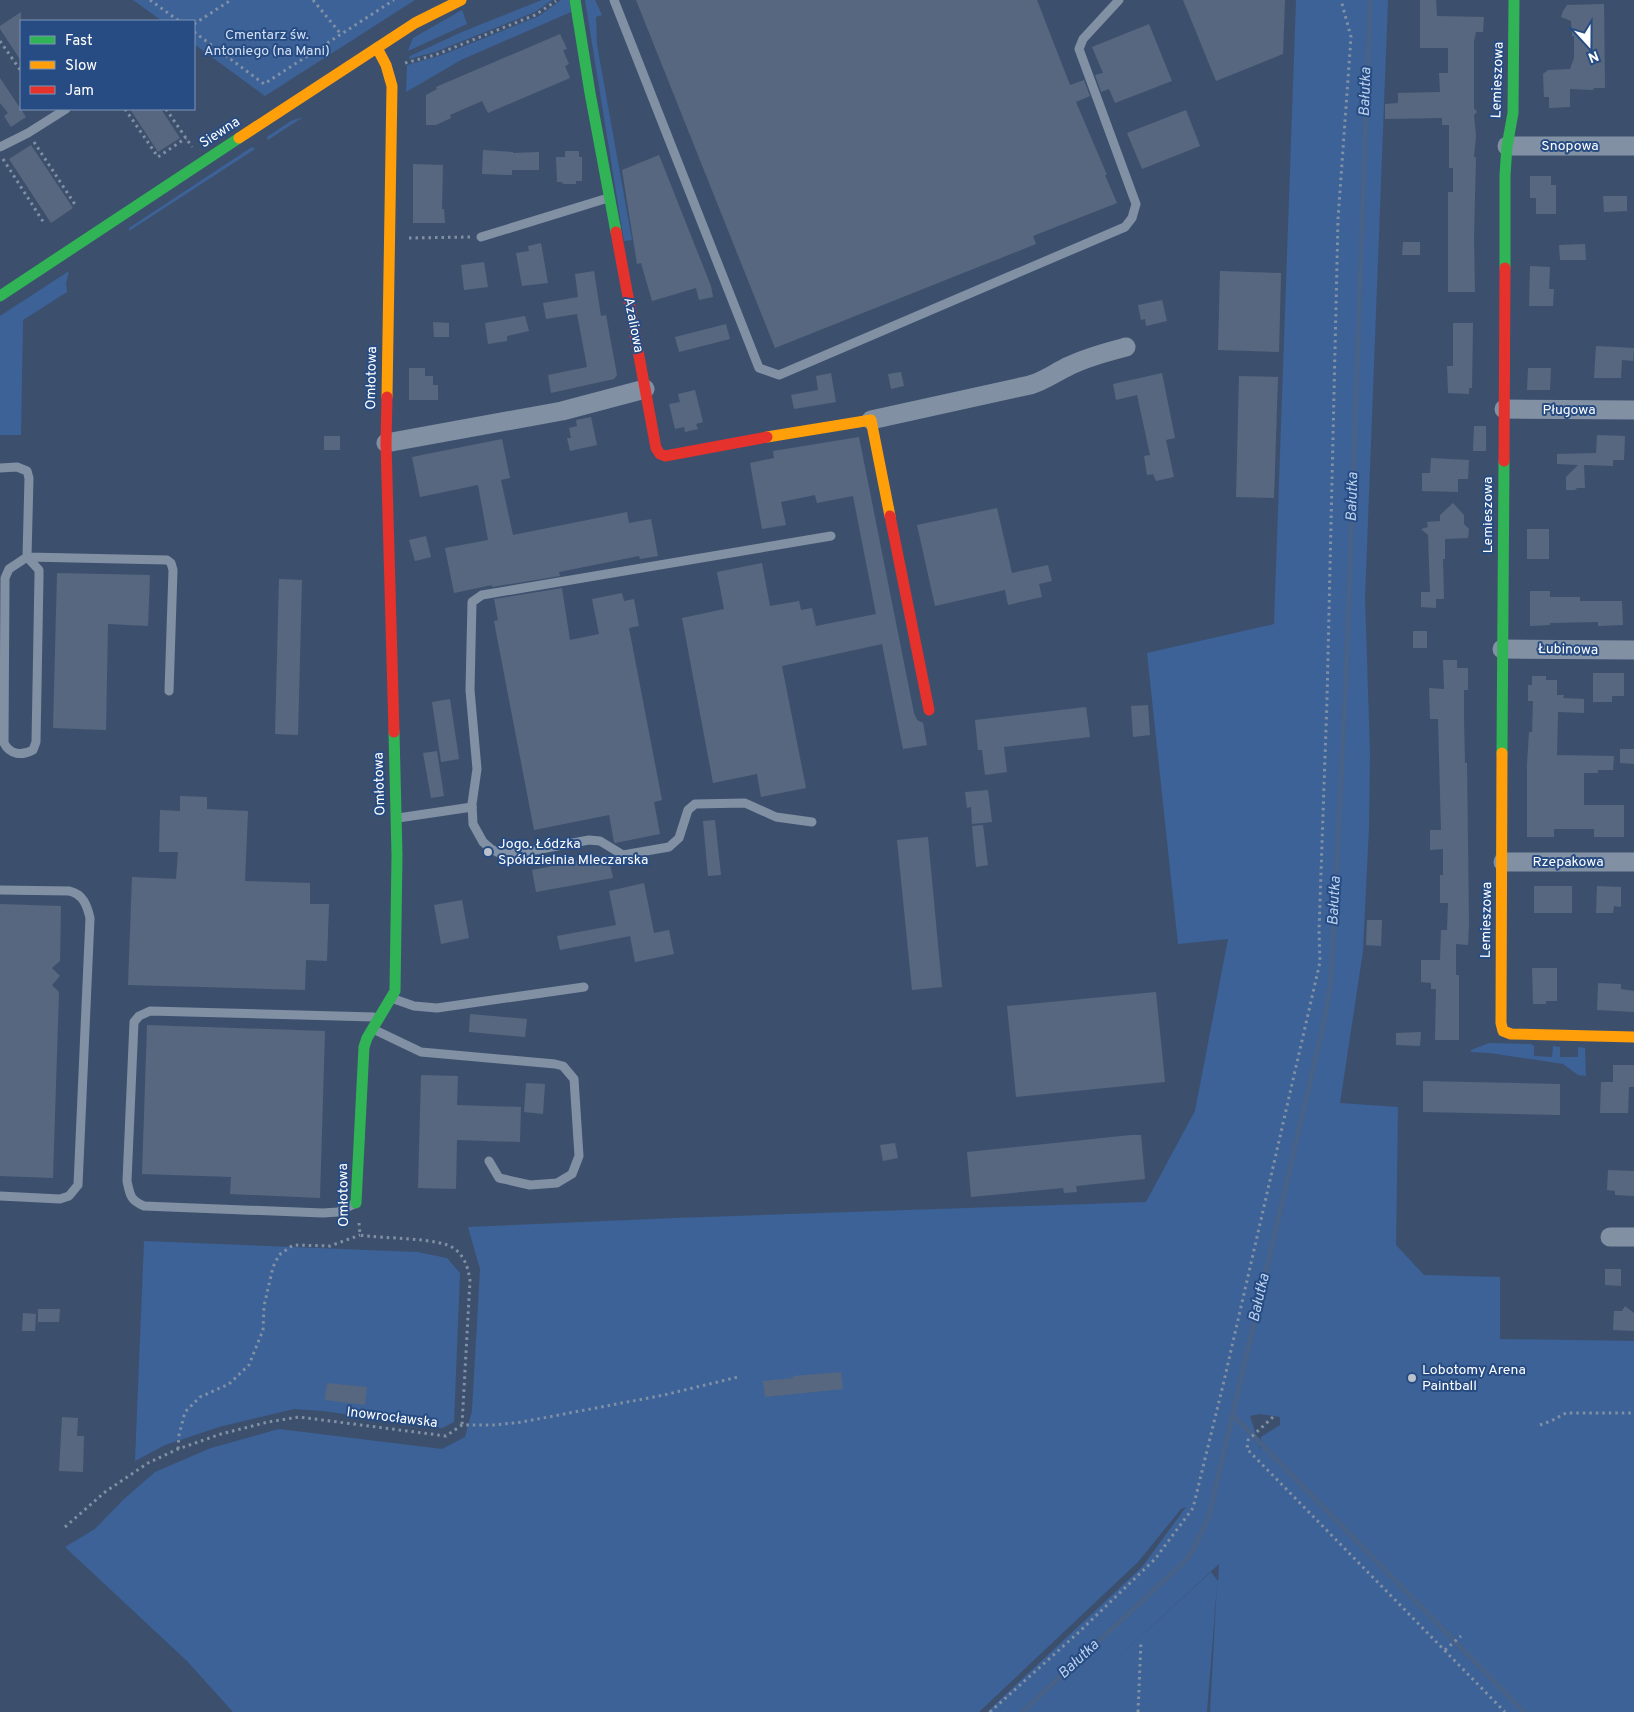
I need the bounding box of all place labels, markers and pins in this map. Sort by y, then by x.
place label: Jogo. Łódzka Spółdzielnia Mleczarska [498,836,648,869]
marker: Jogo. Łódzka Spółdzielnia Mleczarska [482,846,494,858]
place label: Lobotomy Arena Paintball [1422,1362,1526,1395]
marker: Lobotomy Arena Paintball [1406,1372,1418,1384]

